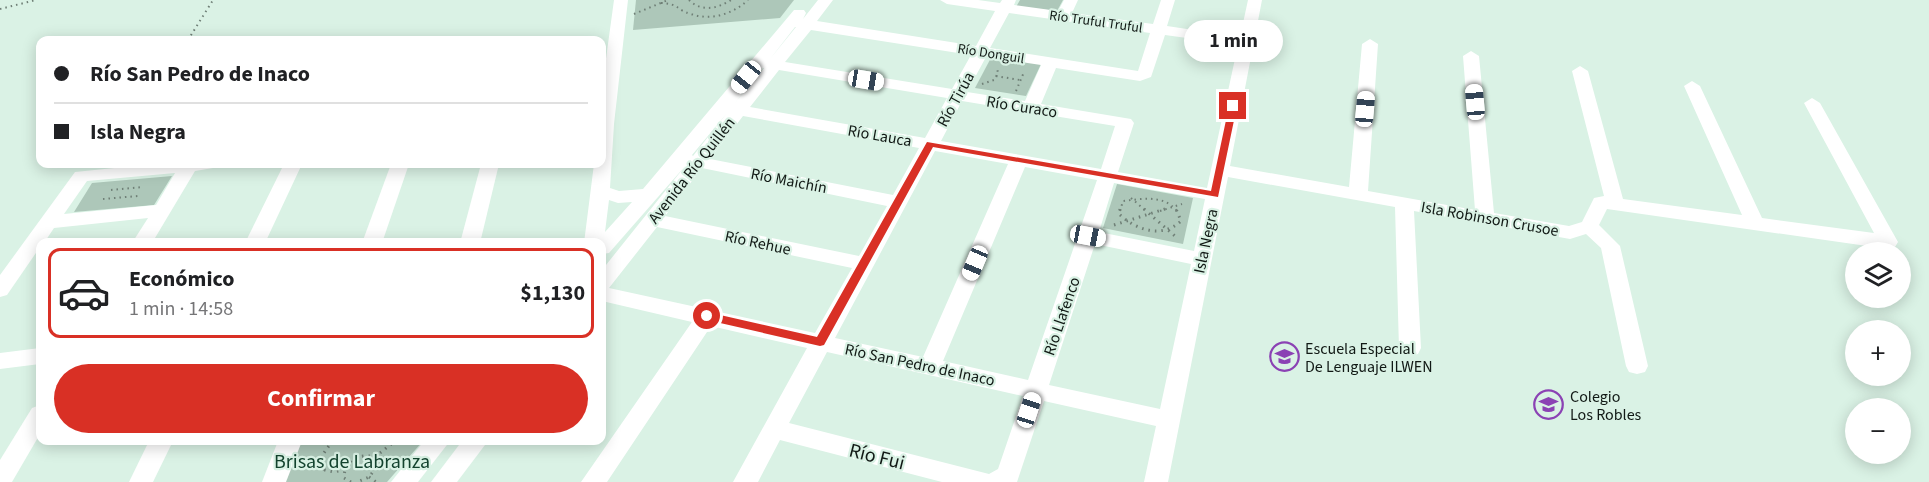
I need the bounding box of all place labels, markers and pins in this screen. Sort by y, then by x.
place label: Escuela Especial De Lenguaje ILWEN [1305,338,1433,378]
school or university icon: Escuela Especial De Lenguaje ILWEN [1268,341,1300,373]
place label: Colegio Los Robles [1570,386,1642,426]
school or university icon: Colegio Los Robles [1533,389,1565,421]

